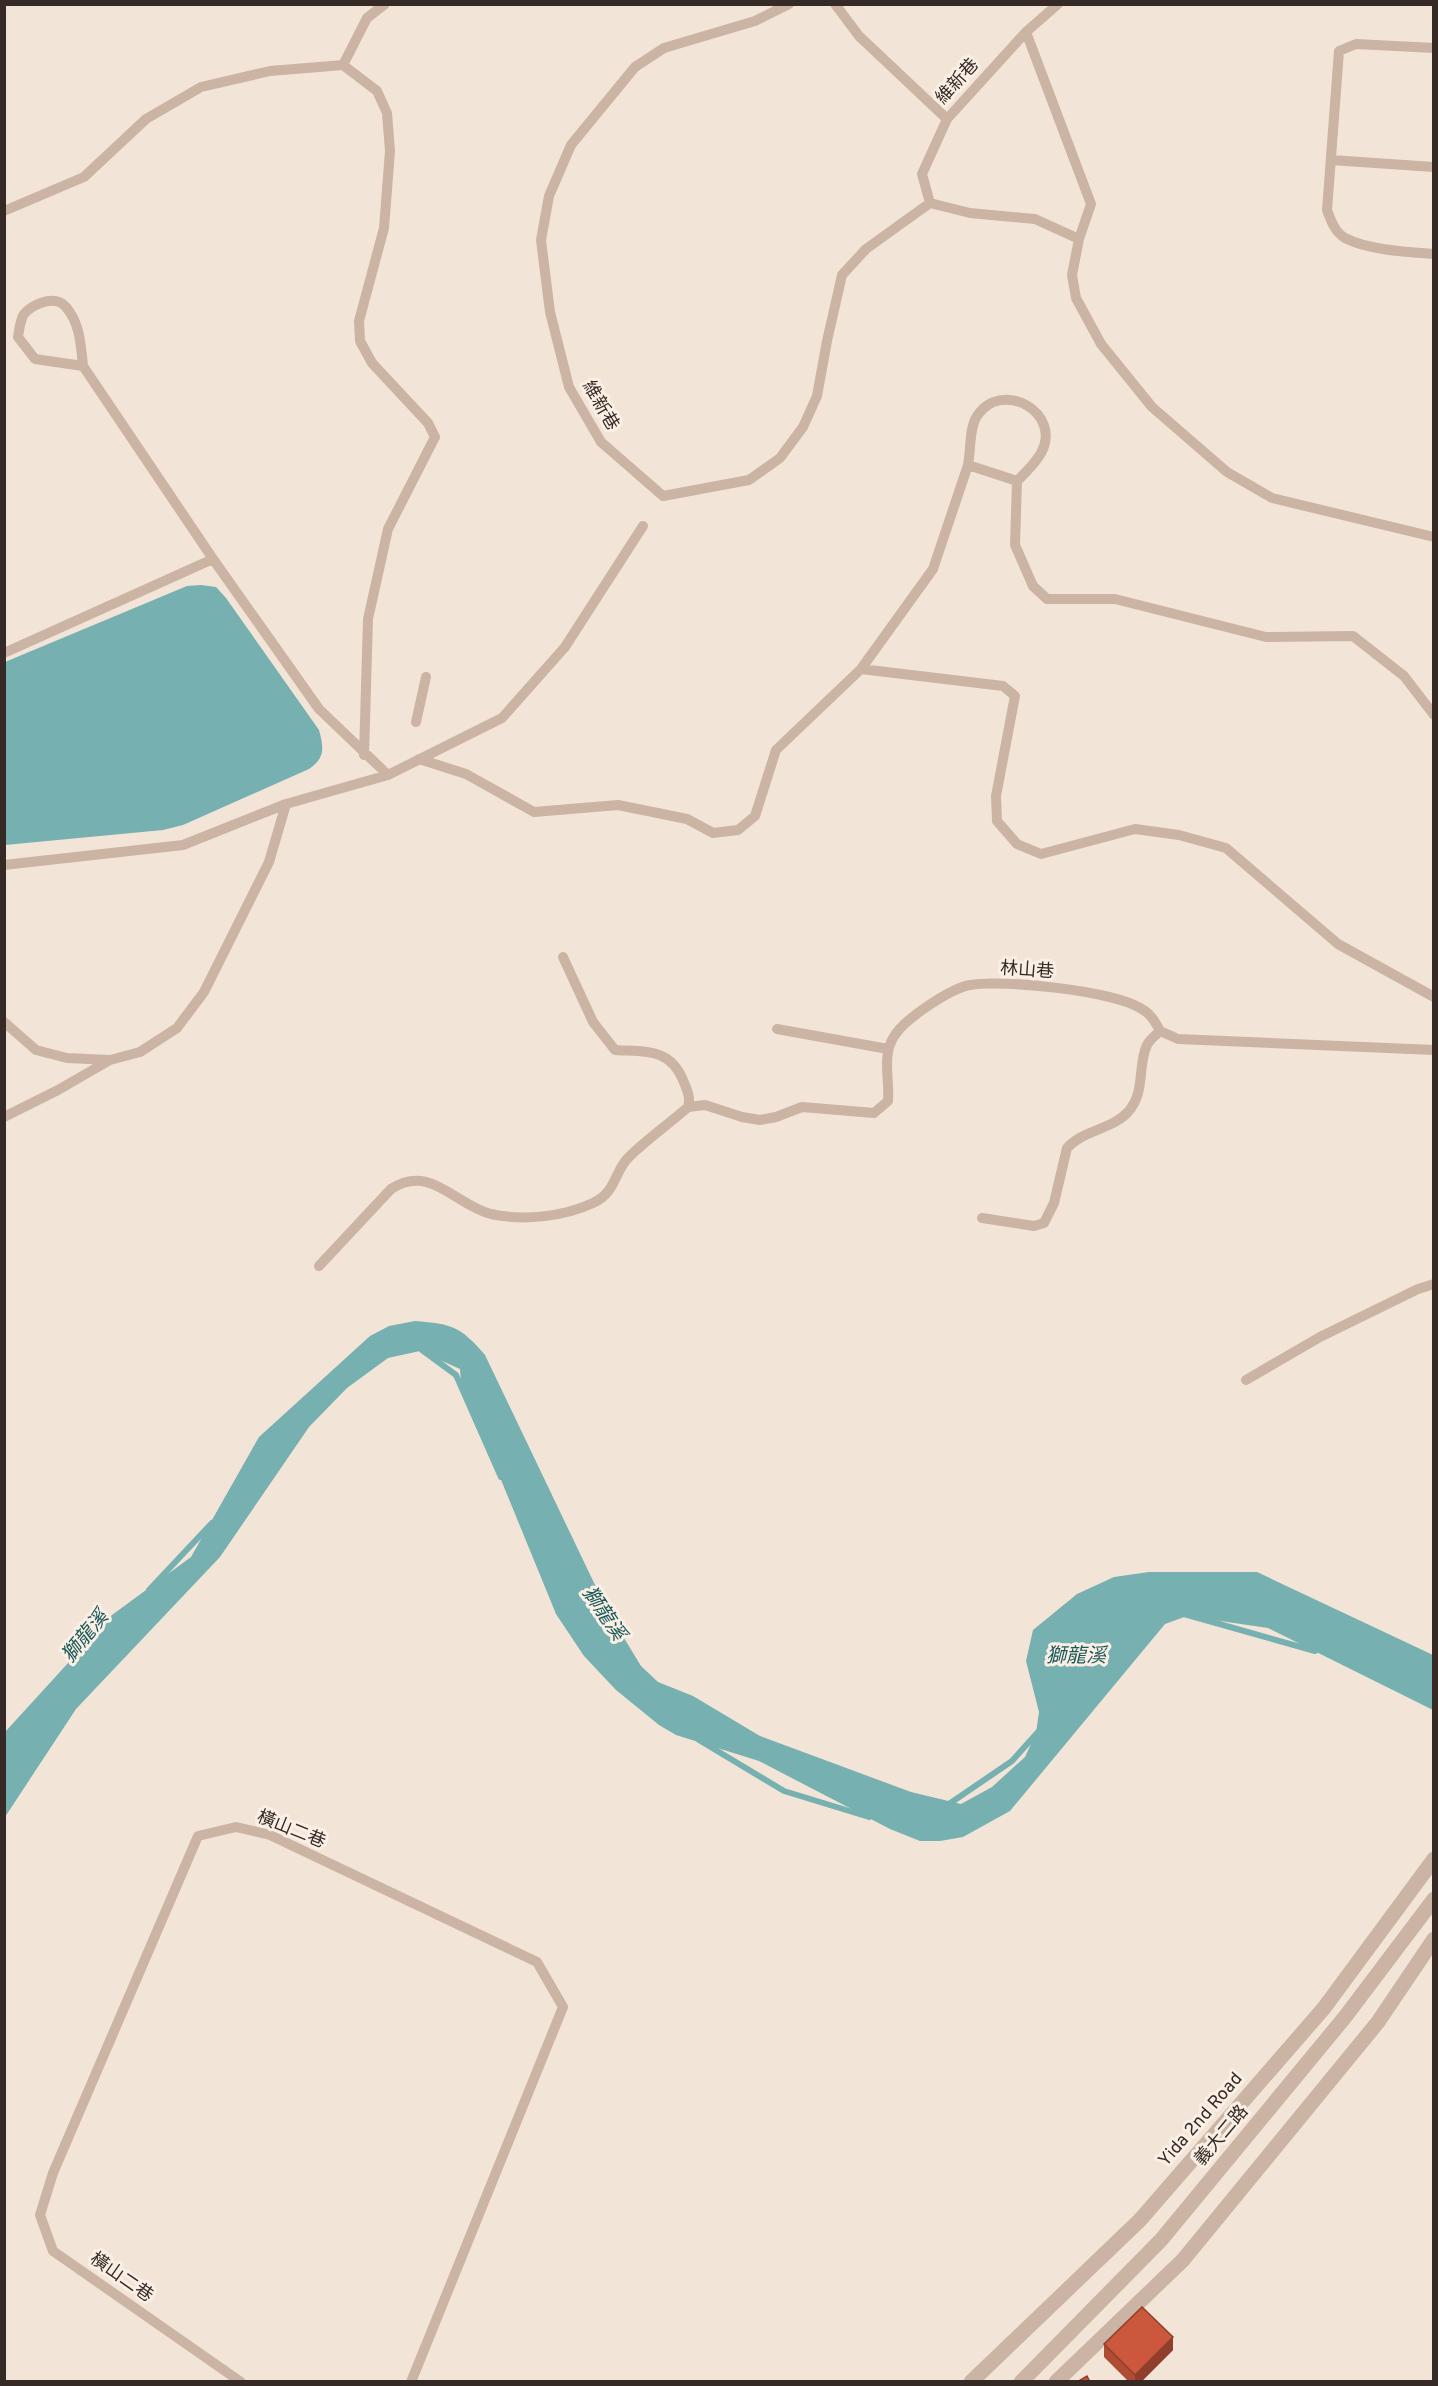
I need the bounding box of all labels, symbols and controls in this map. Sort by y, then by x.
street label: 維新巷 [931,54,985,110]
street label: 維新巷 [577,377,623,435]
street label: 林山巷 [999,958,1055,984]
water label: 獅龍溪 [575,1582,632,1649]
water label: 獅龍溪 [57,1603,117,1668]
water label: 獅龍溪 [1046,1644,1109,1670]
street label: 橫山二巷 [253,1806,329,1854]
street label: Yida 2nd Road [1154,2068,1248,2172]
street label: 義大二路 [1190,2101,1254,2171]
street label: 橫山二巷 [85,2248,157,2308]

